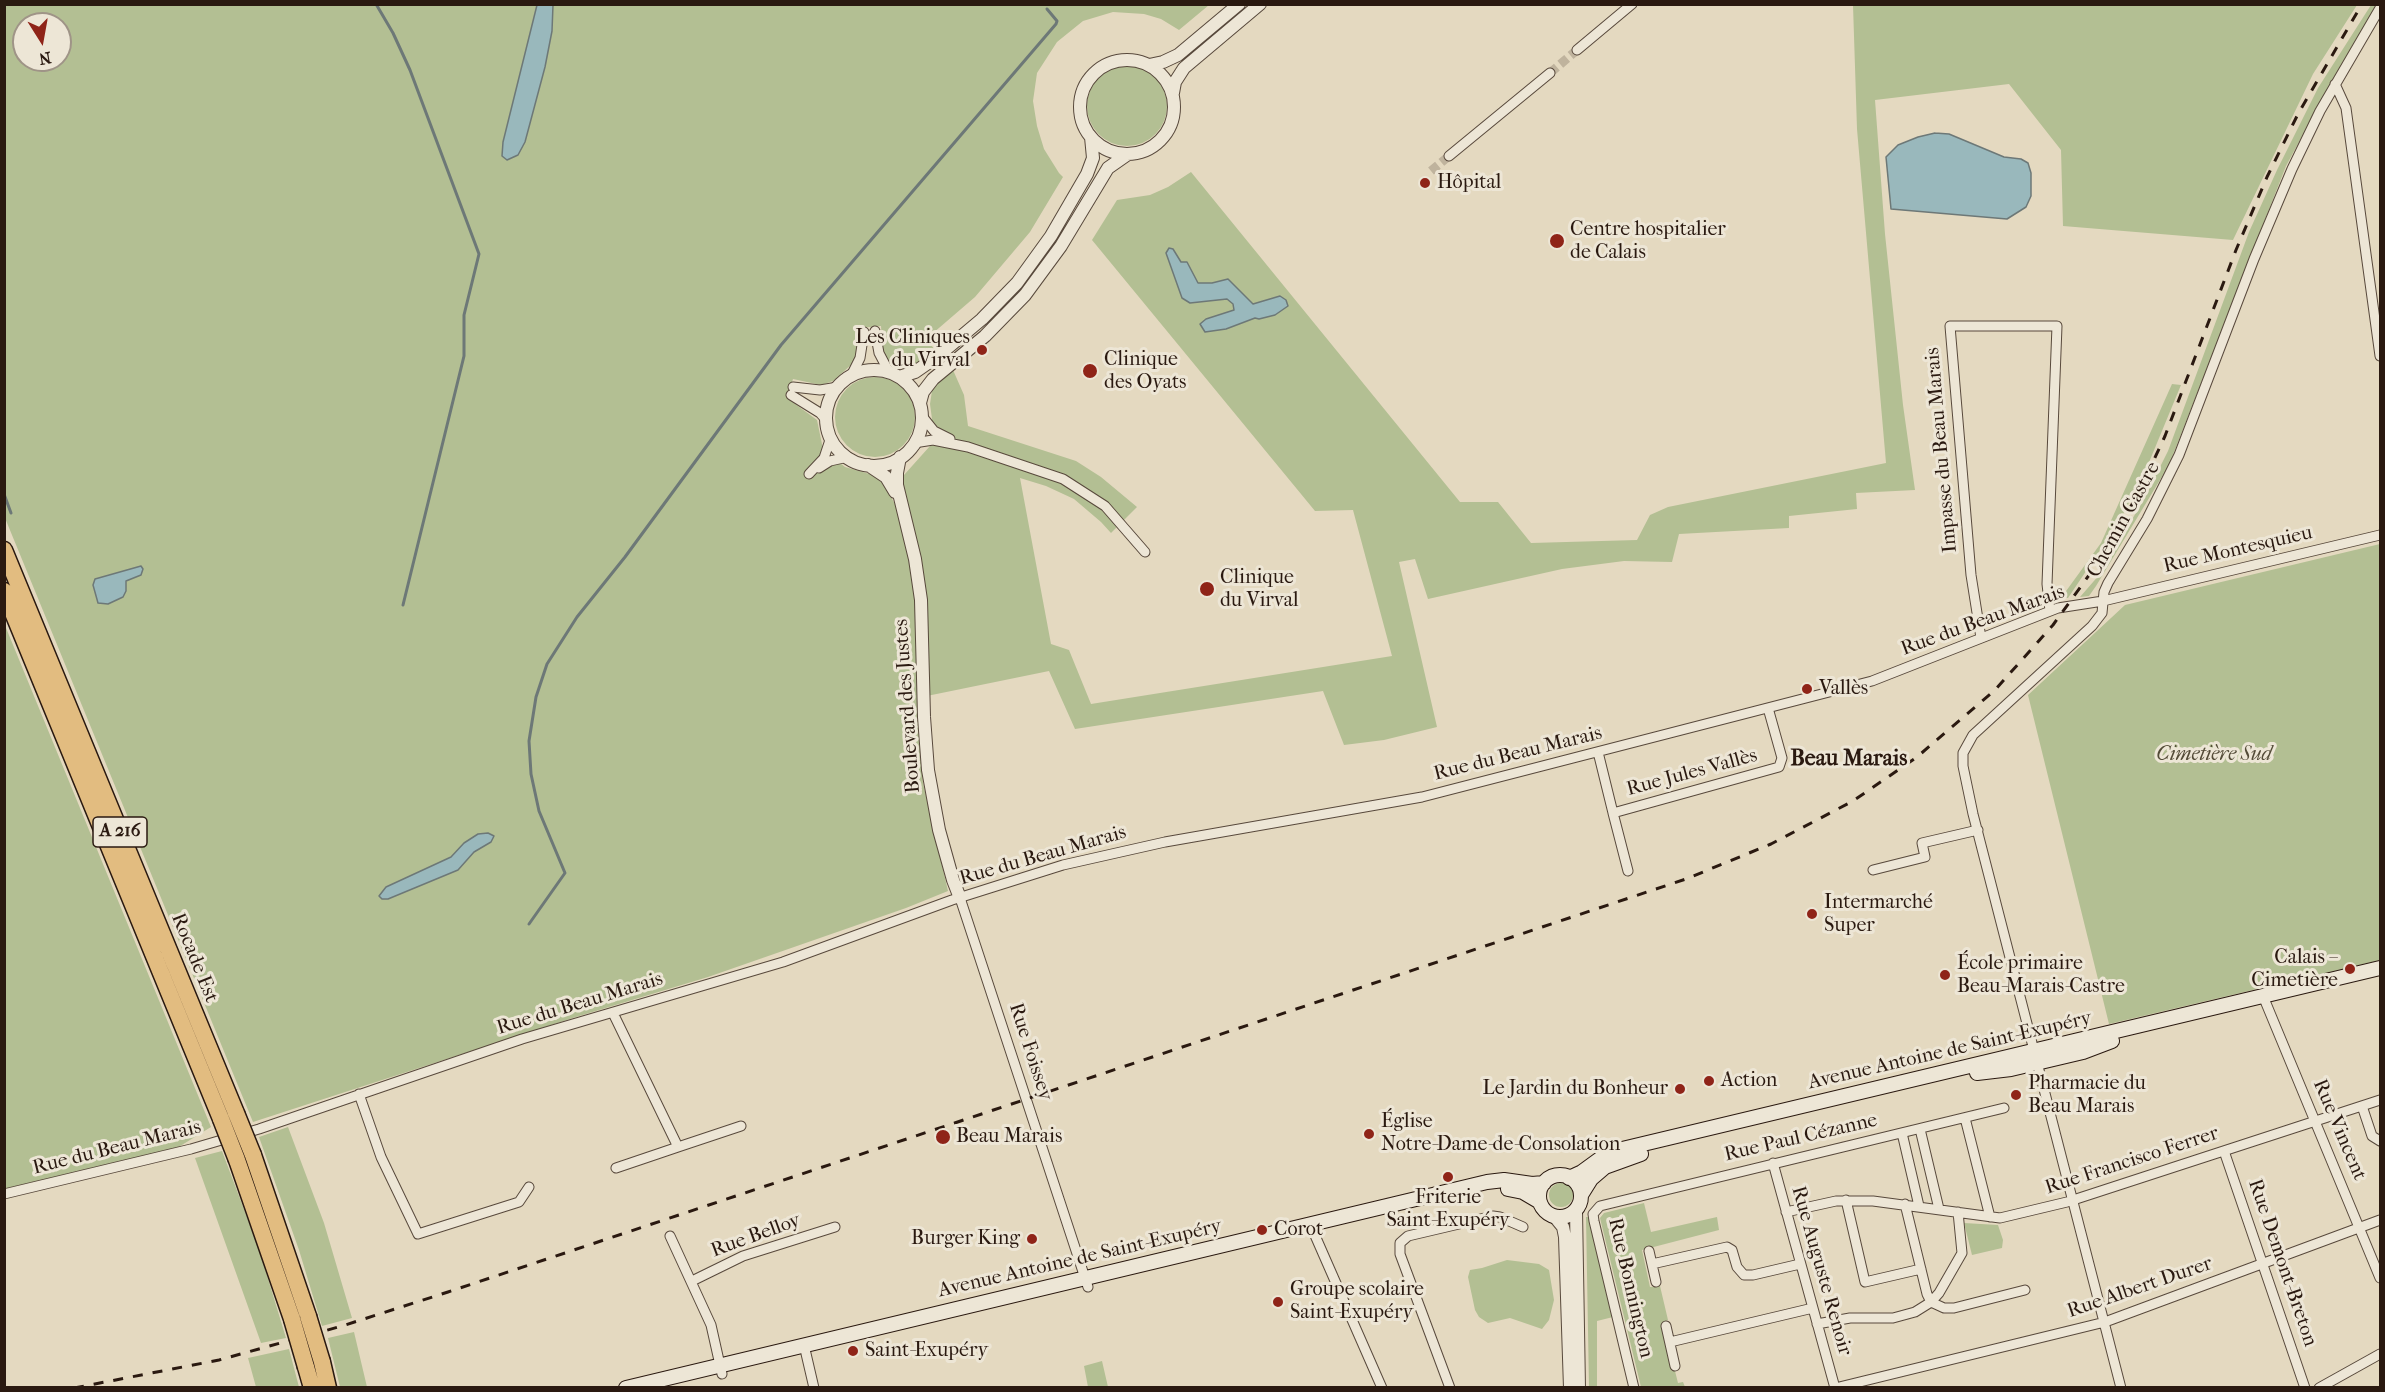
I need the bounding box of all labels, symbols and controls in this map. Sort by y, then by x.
north arrow [12,12,72,72]
text: N [37,48,53,69]
place label: Hôpital [1437,171,1501,195]
marker: Hôpital [1418,176,1432,190]
place label: Centre hospitalier de Calais [1570,218,1726,265]
marker: Centre hospitalier de Calais [1548,232,1566,250]
place label: Les Cliniques du Virval [855,326,970,373]
marker: Les Cliniques du Virval [975,343,989,357]
street label: Impasse du Beau Marais [1921,346,1963,554]
place label: Clinique des Oyats [1104,348,1186,395]
marker: Clinique des Oyats [1081,362,1099,380]
street label: Chemin Castre [2082,458,2166,582]
street label: Rue Montesquieu [2161,521,2315,579]
place label: Clinique du Virval [1220,566,1298,613]
marker: Clinique du Virval [1198,580,1216,598]
street label: Rue du Beau Marais [1898,580,2068,662]
street label: Boulevard des Justes [890,618,926,794]
place label: Vallès [1819,677,1868,701]
marker: Vallès [1800,682,1814,696]
street label: Rue du Beau Marais [1431,722,1605,786]
park label: Cimetière Sud [2156,743,2272,767]
street label: Rue Jules Vallès [1624,744,1760,802]
district label: Beau Marais [1791,747,1907,773]
road number: A 216 [93,817,147,847]
street label: Rue du Beau Marais [957,821,1129,891]
place label: Intermarché Super [1824,891,1933,938]
marker: Intermarché Super [1805,907,1819,921]
street label: Rocade Est [165,910,223,1006]
place label: Calais – Cimetière [2251,946,2338,993]
place label: École primaire Beau-Marais-Castre [1957,952,2125,999]
marker: Calais – Cimetière [2343,962,2357,976]
street label: Rue du Beau Marais [494,967,666,1041]
marker: École primaire Beau-Marais-Castre [1938,968,1952,982]
street label: Rue Foissey [1003,1000,1057,1104]
street label: Avenue Antoine de Saint-Exupéry [1806,1007,2094,1095]
place label: Action [1721,1069,1777,1093]
place label: Pharmacie du Beau Marais [2028,1072,2146,1119]
marker: Action [1702,1074,1716,1088]
street label: Rue Vincent [2307,1076,2371,1184]
place label: Le Jardin du Bonheur [1483,1077,1668,1101]
marker: Le Jardin du Bonheur [1673,1082,1687,1096]
marker: Pharmacie du Beau Marais [2009,1088,2023,1102]
street label: Rue Paul Cézanne [1722,1109,1880,1167]
place label: Église Notre-Dame-de-Consolation [1381,1110,1620,1157]
street label: Rue du Beau Marais [30,1116,204,1180]
street label: Rue Francisco Ferrer [2042,1122,2222,1200]
place label: Beau Marais [956,1125,1062,1149]
marker: Église Notre-Dame-de-Consolation [1362,1127,1376,1141]
marker: Beau Marais [934,1128,952,1146]
marker: Friterie Saint-Exupéry [1441,1170,1455,1184]
street label: Rue Demont-Breton [2242,1176,2322,1350]
street label: Rue Auguste Renoir [1785,1184,1857,1358]
place label: Friterie Saint-Exupéry [1386,1186,1510,1233]
street label: Rue Belloy [708,1209,804,1263]
street label: Avenue Antoine de Saint-Exupéry [936,1215,1224,1303]
street label: Rue Bonnington [1602,1216,1658,1360]
place label: Corot [1274,1218,1323,1242]
marker: Corot [1255,1223,1269,1237]
place label: Burger King [911,1227,1020,1251]
marker: Burger King [1025,1232,1039,1246]
street label: Rue Albert Durer [2064,1252,2216,1324]
place label: Groupe scolaire Saint-Exupéry [1290,1278,1424,1325]
marker: Groupe scolaire Saint-Exupéry [1271,1295,1285,1309]
place label: Saint-Exupéry [865,1339,988,1363]
marker: Saint-Exupéry [846,1344,860,1358]

